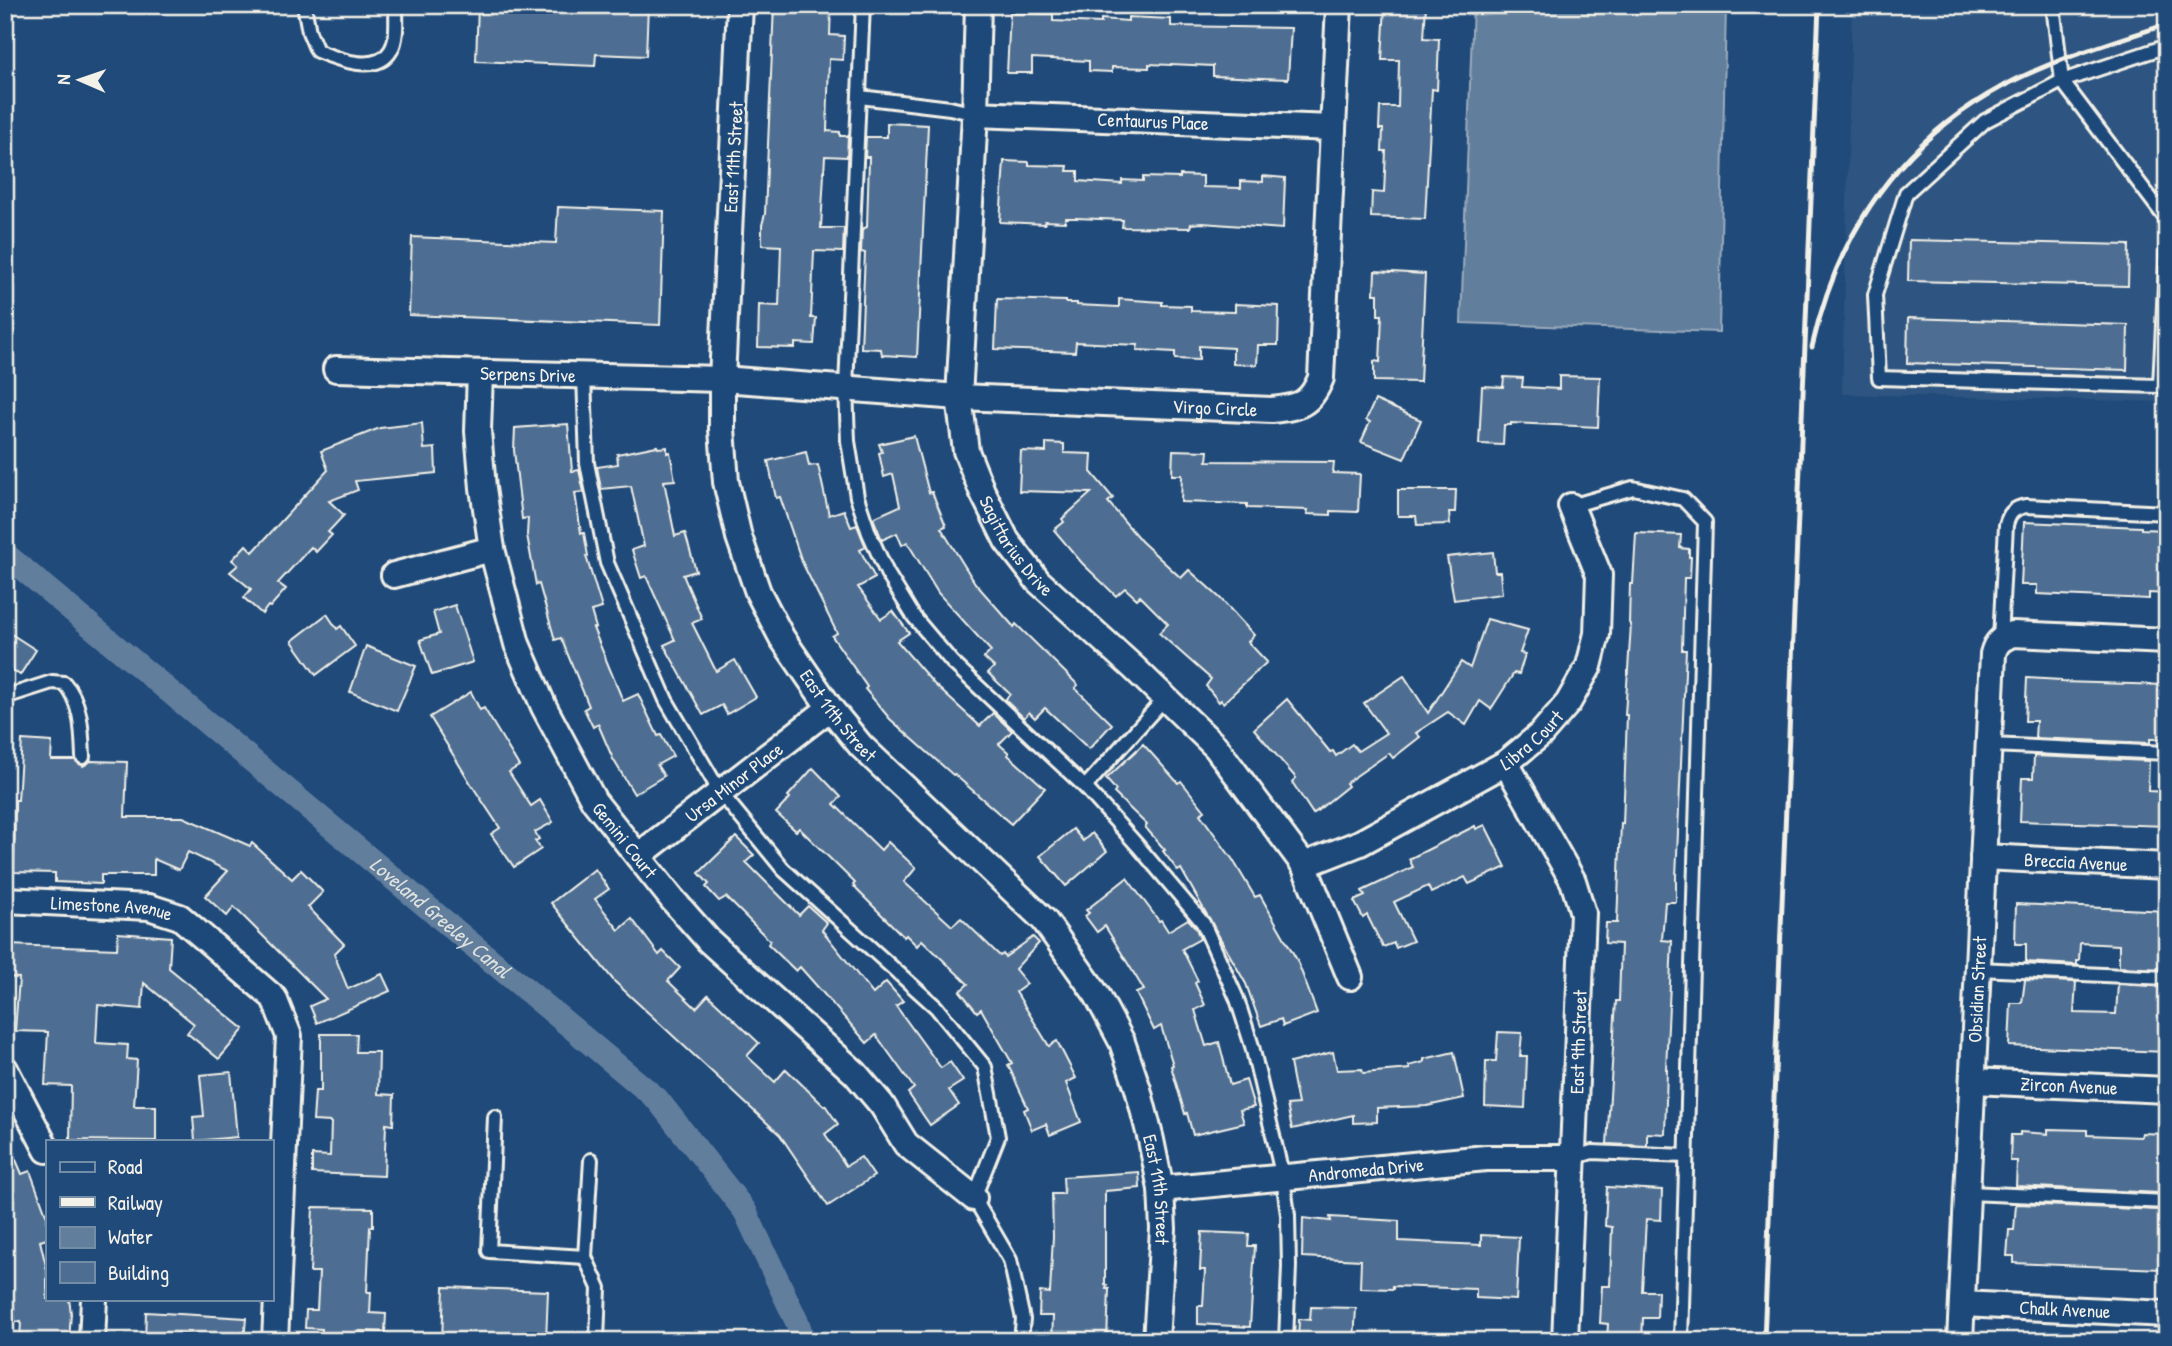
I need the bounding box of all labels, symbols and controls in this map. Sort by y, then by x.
north arrow [46,46,116,116]
text: N [50,74,76,85]
street label: East 11th Street [717,100,749,213]
street label: Centaurus Place [1097,106,1209,136]
street label: Serpens Drive [480,360,576,388]
street label: Virgo Circle [1172,393,1258,422]
street label: Sagittarius Drive [973,491,1059,602]
street label: East 11th Street [794,664,883,768]
street label: Libra Court [1496,704,1569,777]
street label: Ursa Minor Place [680,736,788,828]
street label: Gemini Court [587,796,664,884]
street label: Breccia Avenue [2024,846,2129,877]
water label: Loveland Greeley Canal [364,850,518,985]
street label: Limestone Avenue [50,889,176,927]
street label: Obsidian Street [1961,935,1992,1043]
street label: East 9th Street [1563,989,1593,1095]
street label: Zircon Avenue [2020,1070,2119,1101]
street label: East 11th Street [1137,1131,1176,1246]
legend [46,1140,273,1300]
street label: Andromeda Drive [1307,1151,1425,1188]
text: Road [108,1152,142,1181]
text: Railway [108,1188,163,1217]
text: Water [108,1222,153,1251]
text: Building [108,1258,169,1287]
street label: Chalk Avenue [2019,1294,2112,1324]

